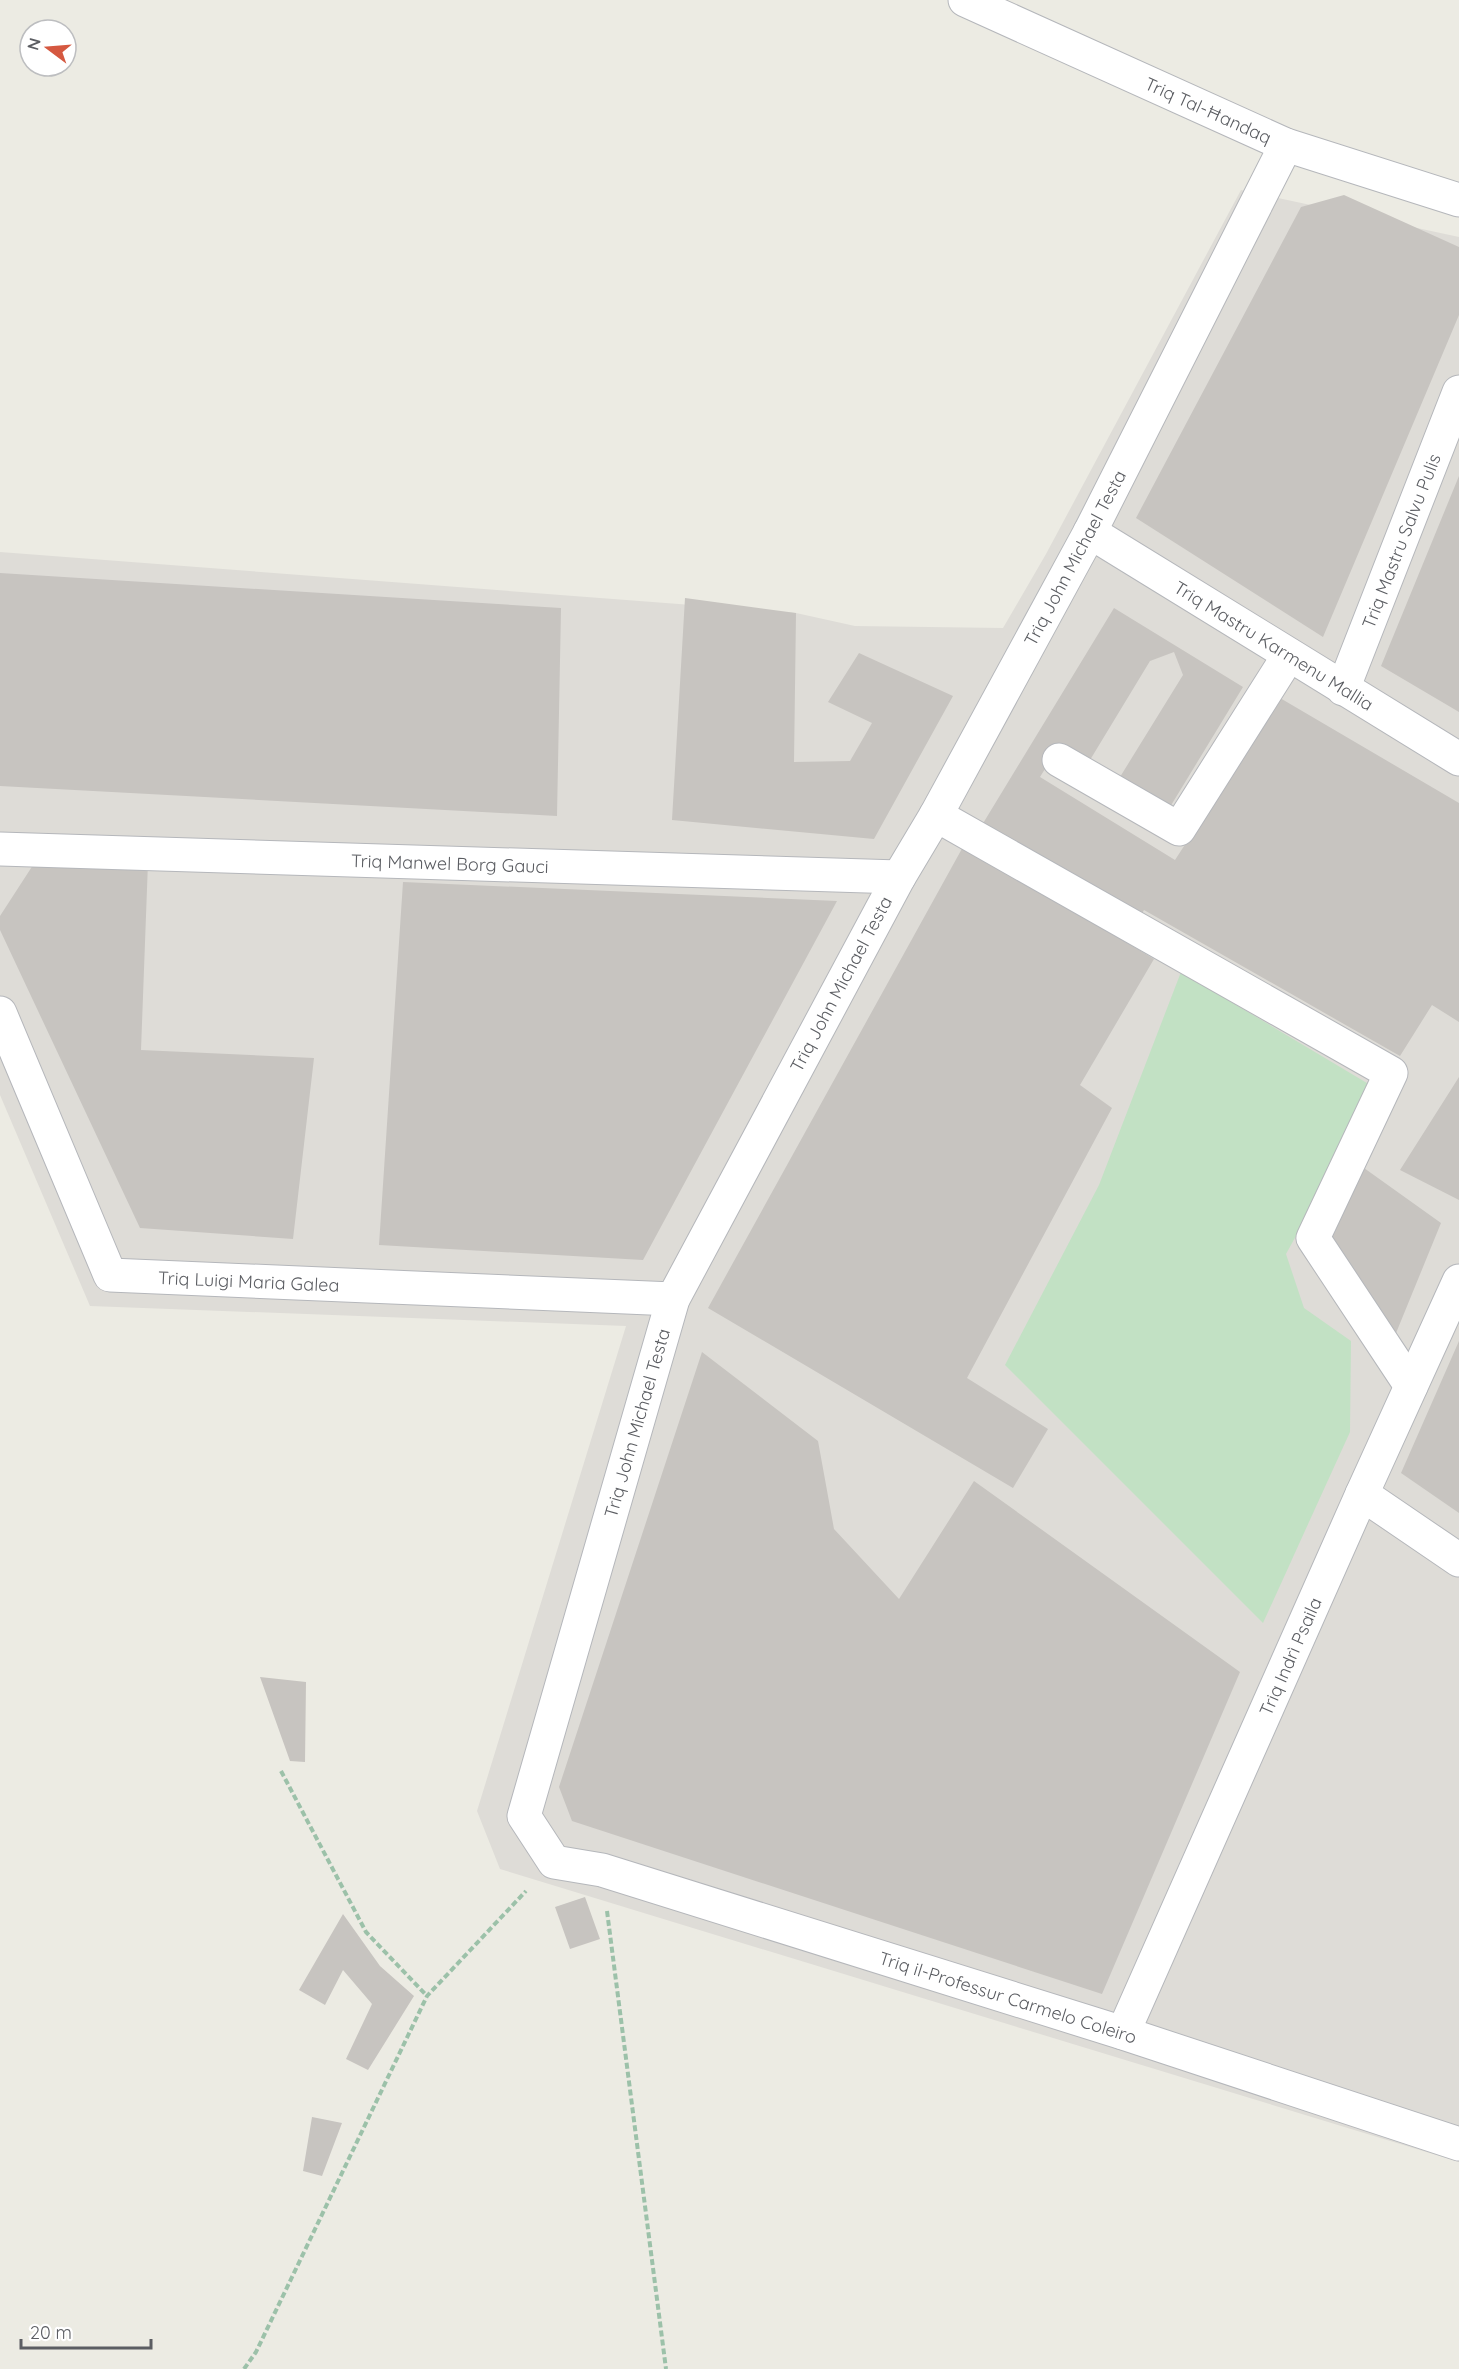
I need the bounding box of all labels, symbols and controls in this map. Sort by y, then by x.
north arrow [18,18,78,78]
text: N [22,35,45,52]
street label: Triq Tal-Ħandaq [1141,71,1275,149]
street label: Triq Mastru Salvu Pulis [1356,450,1445,632]
street label: Triq John Michael Testa [1019,466,1131,650]
street label: Triq Mastru Karmenu Mallia [1170,575,1378,715]
street label: Triq Manwel Borg Gauci [351,848,549,878]
street label: Triq John Michael Testa [785,892,897,1076]
street label: Triq Luigi Maria Galea [158,1266,340,1296]
street label: Triq John Michael Testa [599,1326,675,1520]
street label: Triq Indrì Psaila [1254,1594,1326,1719]
street label: Triq il-Professur Carmelo Coleiro [876,1946,1140,2048]
scale bar [21,2312,152,2350]
text: 20 m [30,2321,72,2344]

